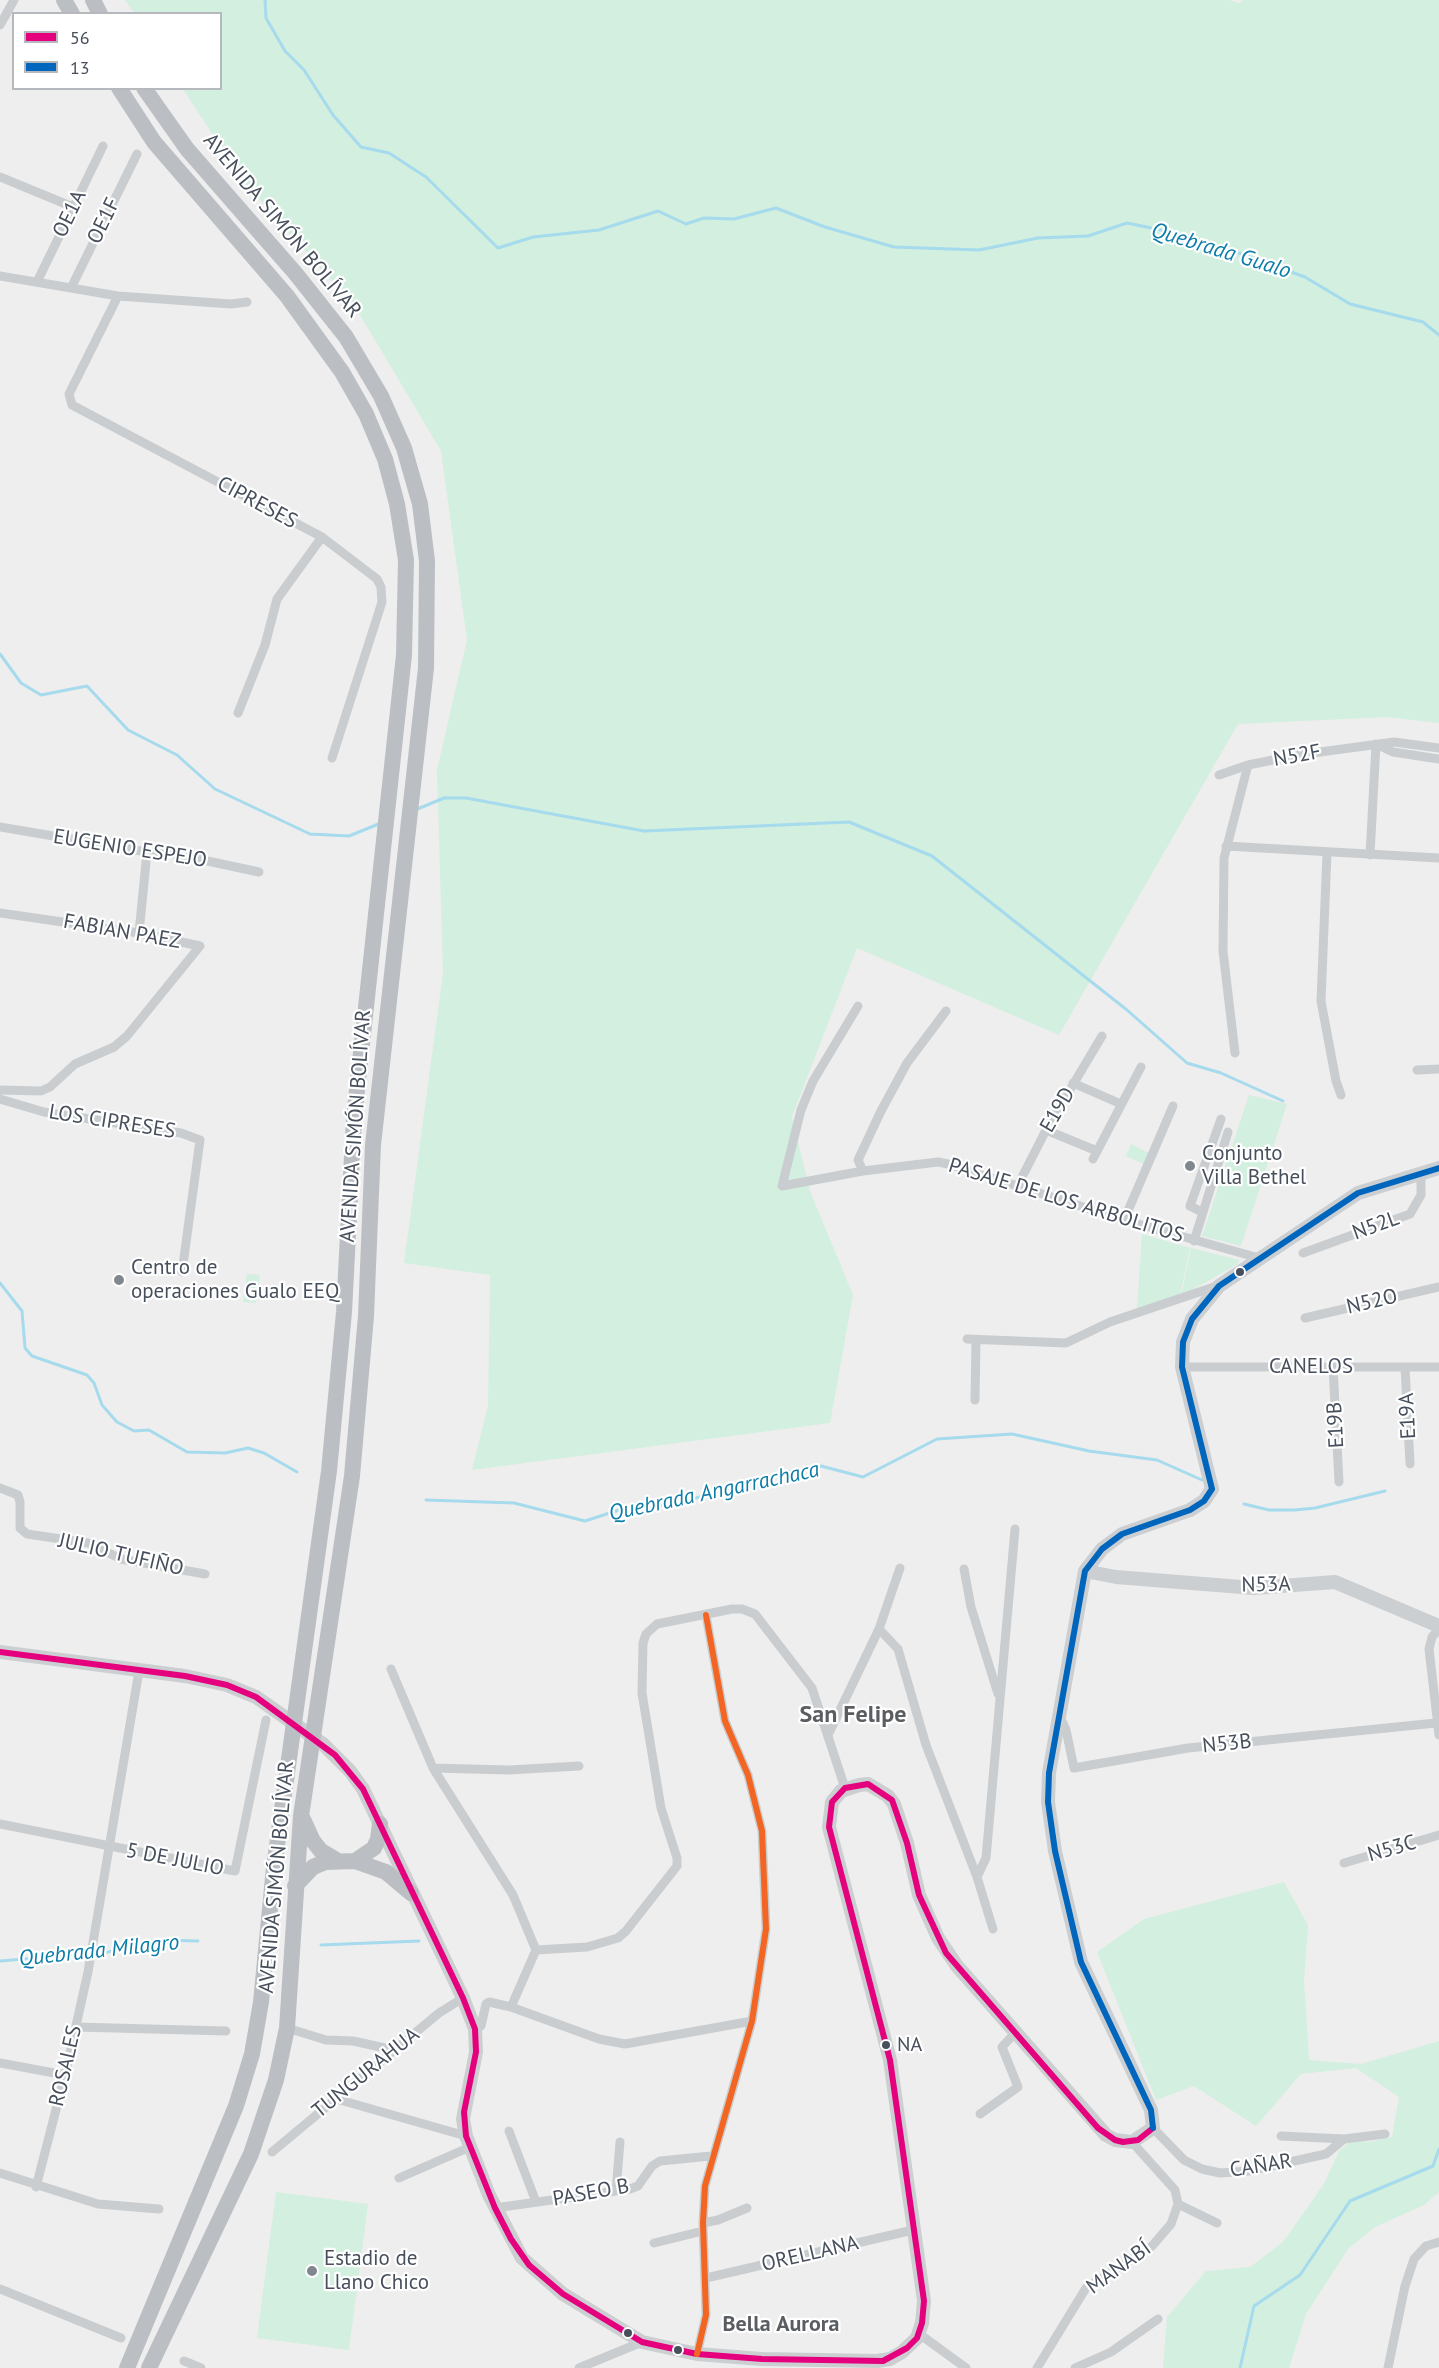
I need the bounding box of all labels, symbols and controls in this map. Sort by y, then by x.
legend [12,12,222,90]
text: 56 [70,26,90,49]
text: 13 [70,56,90,79]
street label: AVENIDA SIMÓN BOLÍVAR [197,129,367,323]
street label: OE1A [48,186,92,242]
street label: OE1F [82,194,126,248]
water label: Quebrada Gualo [1148,217,1294,285]
street label: CIPRESES [213,471,301,535]
street label: N52F [1271,739,1323,773]
street label: EUGENIO ESPEJO [51,824,209,874]
street label: FABIAN PAEZ [61,909,183,955]
street label: AVENIDA SIMÓN BOLÍVAR [335,1009,377,1243]
street label: E19D [1035,1083,1081,1137]
street label: LOS CIPRESES [47,1100,177,1144]
place label: Conjunto Villa Bethel [1202,1141,1306,1191]
street label: PASAJE DE LOS ARBOLITOS [945,1153,1187,1249]
marker: Conjunto Villa Bethel [1183,1159,1197,1173]
street label: N52L [1349,1206,1403,1246]
place label: Centro de operaciones Gualo EEQ [131,1255,339,1305]
unlabelled marker [1234,1266,1246,1278]
marker: Centro de operaciones Gualo EEQ [112,1273,126,1287]
street label: N52O [1344,1284,1400,1320]
street label: CANELOS [1269,1354,1353,1380]
street label: E19A [1394,1392,1422,1440]
street label: E19B [1322,1401,1350,1449]
water label: Quebrada Angarrachaca [606,1457,822,1527]
street label: JULIO TUFIÑO [56,1528,186,1582]
street label: N53A [1241,1572,1291,1598]
district label: San Felipe [800,1701,906,1729]
street label: N53B [1201,1729,1253,1759]
street label: AVENIDA SIMÓN BOLÍVAR [254,1760,300,1994]
street label: N53C [1365,1830,1419,1868]
street label: 5 DE JULIO [124,1838,226,1882]
water label: Quebrada Milagro [18,1929,180,1973]
street label: TUNGURAHUA [307,2022,425,2124]
street label: ROSALES [44,2023,88,2109]
place label: NA [897,2033,922,2057]
marker: NA [880,2039,892,2051]
street label: CAÑAR [1228,2149,1294,2183]
street label: PASEO B [551,2174,631,2212]
street label: ORELLANA [759,2231,861,2277]
street label: MANABÍ [1082,2236,1156,2300]
place label: Estadio de Llano Chico [324,2246,429,2296]
marker: Estadio de Llano Chico [305,2264,319,2278]
district label: Bella Aurora [723,2312,839,2338]
unlabelled marker [622,2327,634,2339]
unlabelled marker [672,2344,684,2356]

